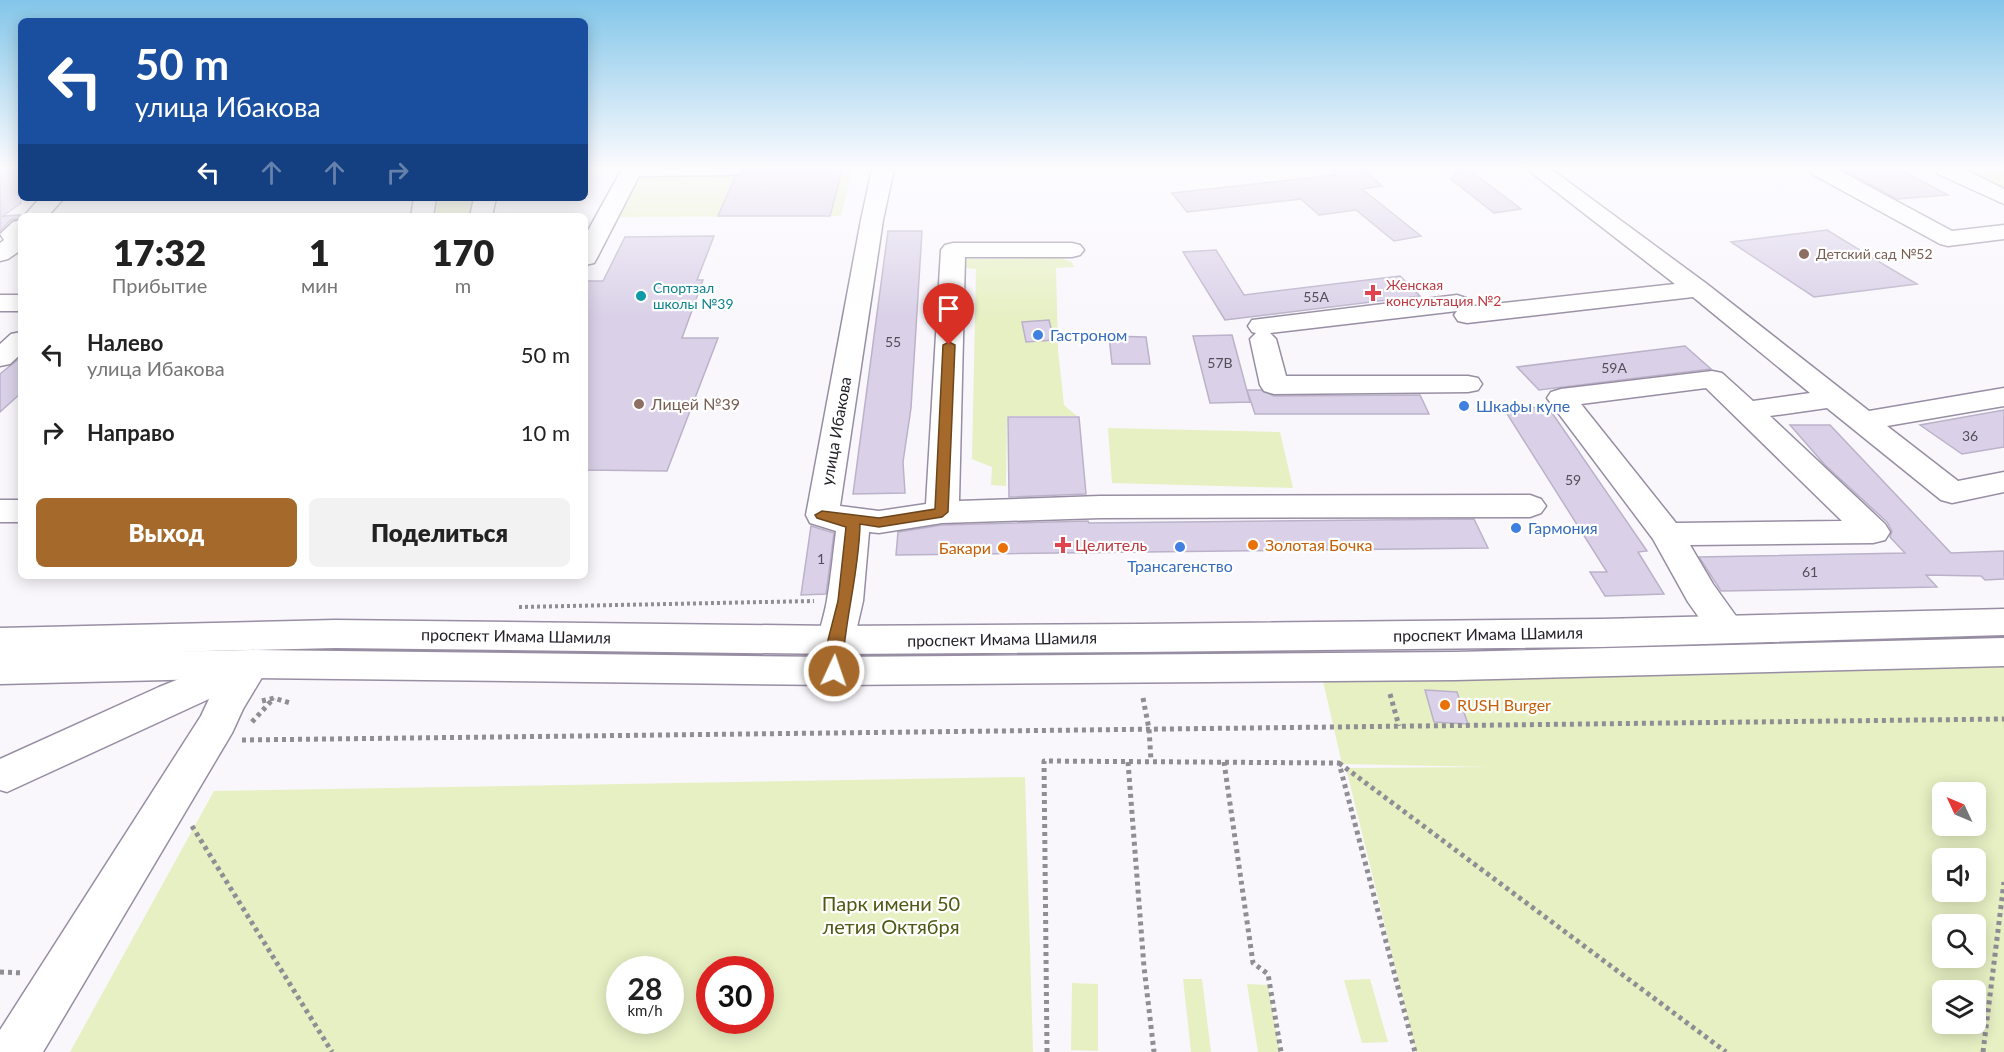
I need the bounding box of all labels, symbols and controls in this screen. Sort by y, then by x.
text: 50 m [135,39,229,89]
icon: left [36,42,114,120]
text: улица Ибакова [135,90,321,123]
icon: left [192,156,225,189]
icon: ahead [255,156,288,189]
icon: ahead [318,156,351,189]
icon: right [381,156,414,189]
text: 17:32 [113,230,206,274]
text: 1 [309,230,330,274]
text: 170 [432,230,494,274]
place label: Детский сад №52 [1816,245,1933,262]
marker: Детский сад №52 [1797,247,1811,261]
text: Прибытие [112,273,207,297]
text: мин [301,273,338,297]
text: m [455,273,471,297]
place label: Женская консультация №2 [1386,276,1501,309]
place label: Спортзал школы №39 [653,279,734,312]
pin [923,283,974,345]
marker: Женская консультация №2 [1364,284,1382,302]
house number: 55А [1303,288,1329,305]
marker: Спортзал школы №39 [634,289,648,303]
icon: arrive [932,292,965,325]
place label: Гастроном [1050,325,1127,344]
marker: Гастроном [1031,328,1045,342]
text: Налево [87,329,163,356]
house number: 55 [885,333,901,350]
icon: left [36,338,69,371]
text: 50 m [521,341,570,368]
house number: 57В [1207,354,1233,371]
text: улица Ибакова [87,356,225,380]
house number: 59А [1601,359,1627,376]
street label: улица Ибакова [817,375,854,487]
place label: Лицей №39 [650,394,740,413]
place label: Шкафы купе [1476,396,1570,415]
marker: Лицей №39 [632,397,646,411]
marker: Шкафы купе [1457,399,1471,413]
icon: right [36,416,69,449]
text: Направо [87,419,175,446]
text: 10 m [521,419,570,446]
house number: 36 [1962,427,1978,444]
house number: 59 [1565,471,1581,488]
button: Выход [36,498,297,567]
button: Поделиться [309,498,570,567]
place label: Гармония [1528,518,1598,537]
marker: Гармония [1509,521,1523,535]
place label: Целитель [1075,535,1148,554]
place label: Золотая Бочка [1265,535,1372,554]
place label: Бакари [939,538,991,557]
marker: Целитель [1056,538,1070,552]
marker: Золотая Бочка [1246,538,1260,552]
marker: Трансагенство [1173,540,1187,554]
marker: Бакари [996,541,1010,555]
house number: 1 [817,550,825,567]
place label: Трансагенство [1127,556,1233,575]
house number: 61 [1802,563,1818,580]
street label: проспект Имама Шамиля [1393,622,1583,645]
street label: проспект Имама Шамиля [421,624,611,647]
street label: проспект Имама Шамиля [907,627,1097,650]
position arrow [802,639,866,703]
place label: RUSH Burger [1457,695,1551,714]
marker: RUSH Burger [1438,698,1452,712]
north arrow [1932,782,1986,836]
map controls [1932,782,1986,1034]
button: sound [1932,848,1986,902]
park label: Парк имени 50 летия Октября [822,891,960,938]
button: search [1932,914,1986,968]
speed limit sign: 30 [696,956,774,1034]
text: 28 [628,970,662,1006]
button: layers [1932,980,1986,1034]
text: km/h [627,1001,663,1019]

